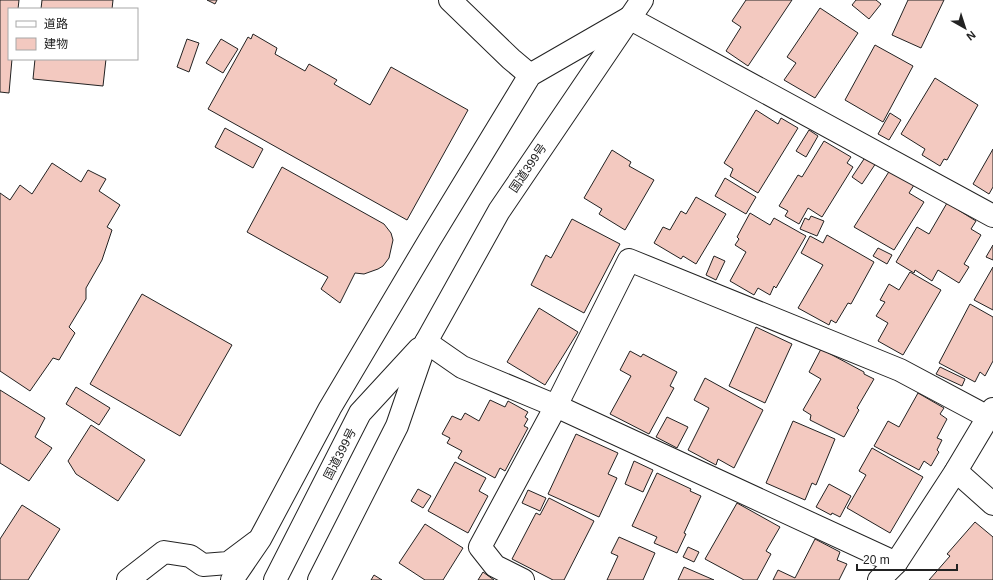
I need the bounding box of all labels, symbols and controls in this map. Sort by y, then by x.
legend [8,8,138,60]
north arrow [945,8,985,48]
text: 道路 [44,17,68,31]
text: N [964,29,978,43]
text: 建物 [44,37,68,51]
street label: 国道399号 [507,141,549,195]
street label: 国道399号 [321,426,359,482]
scale bar [857,546,957,572]
text: 20 m [863,553,890,567]

